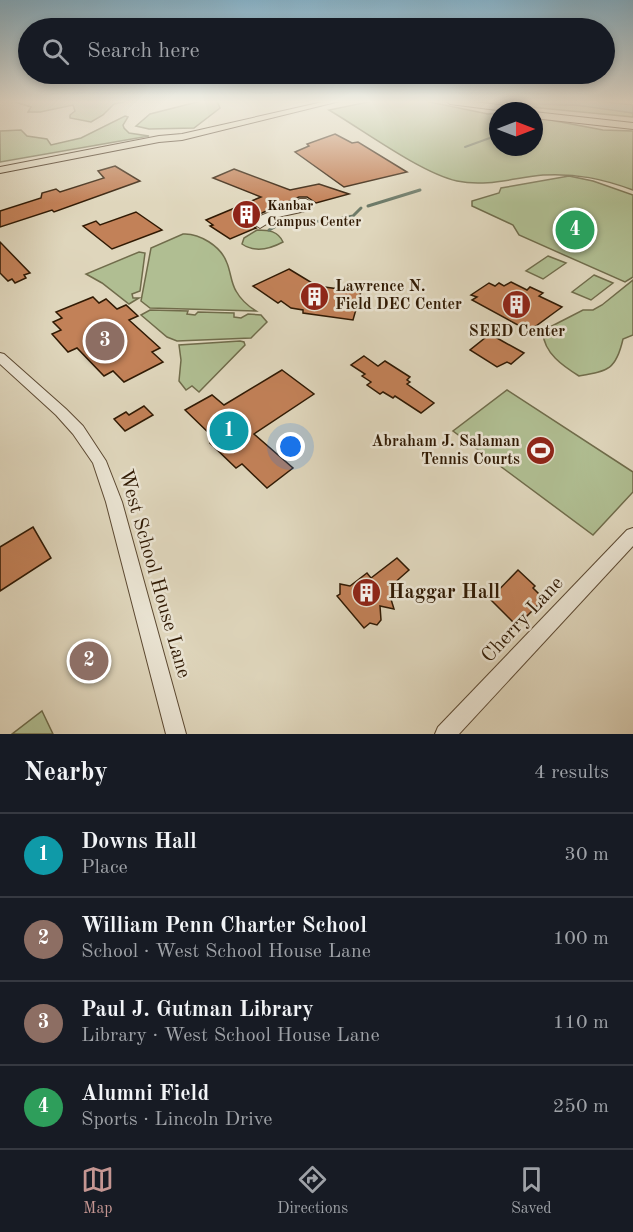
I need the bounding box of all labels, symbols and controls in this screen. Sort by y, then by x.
search box [18,18,615,84]
icon: search [39,35,72,68]
text: Search here [87,40,200,62]
north arrow [489,102,543,156]
building icon: Kanbar Campus Center [230,198,262,230]
place label: Kanbar Campus Center [267,199,361,229]
pin: 4 [556,208,594,252]
place label: Lawrence N. Field DEC Center [335,279,462,313]
building icon: Lawrence N. Field DEC Center [298,280,330,312]
building icon: SEED Center [501,288,533,320]
pin: 3 [86,318,124,364]
place label: SEED Center [469,324,565,340]
pin: 1 [210,408,248,454]
your location [276,432,305,461]
place label: Abraham J. Salaman Tennis Courts [372,434,520,468]
sports icon: Abraham J. Salaman Tennis Courts [525,435,557,467]
street label: West School House Lane [115,467,193,681]
street label: Cherry Lane [478,573,568,667]
building icon: Haggar Hall [351,577,383,609]
place label: Haggar Hall [388,583,500,603]
pin: 2 [70,638,109,684]
text: Nearby [24,760,108,786]
text: 4 results [534,763,609,783]
text: Downs Hall [81,831,197,853]
text: 1 [38,845,49,865]
text: 30 m [564,845,609,865]
text: Place [81,858,128,878]
text: William Penn Charter School [81,915,367,937]
text: 2 [38,929,49,949]
text: 100 m [553,929,609,949]
text: School · West School House Lane [81,942,371,962]
text: Paul J. Gutman Library [81,999,314,1021]
text: 3 [38,1013,49,1033]
text: 110 m [553,1013,609,1033]
text: Library · West School House Lane [81,1026,380,1046]
text: Alumni Field [81,1083,209,1105]
text: 4 [38,1097,49,1117]
text: 250 m [553,1097,609,1117]
text: Sports · Lincoln Drive [81,1110,272,1130]
tab: Map [81,1163,114,1219]
tab: Directions [277,1163,348,1219]
tab: Saved [511,1163,552,1219]

